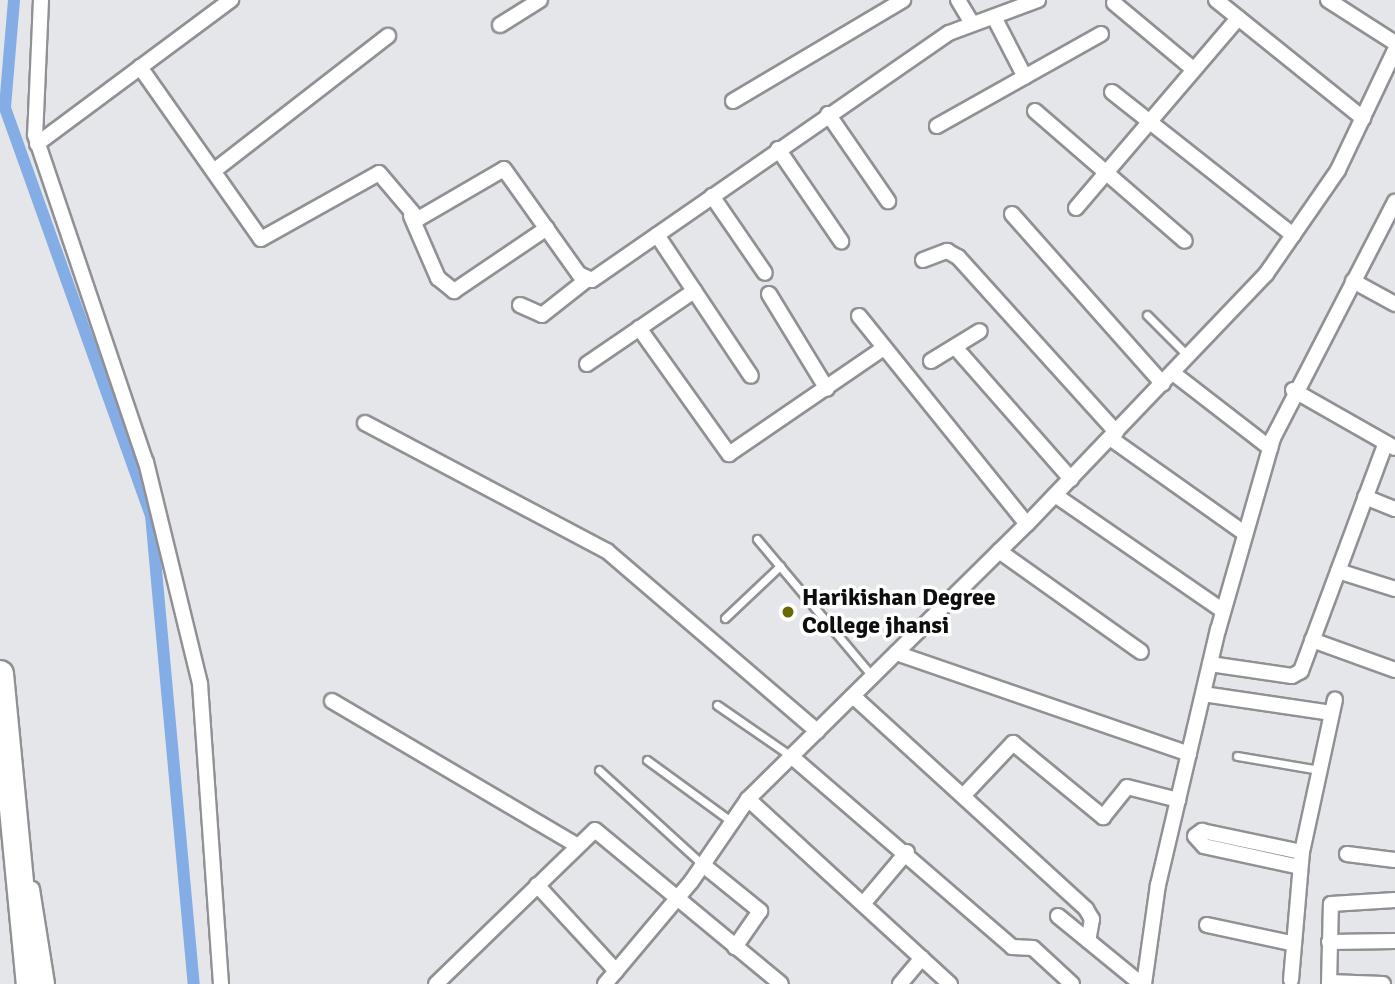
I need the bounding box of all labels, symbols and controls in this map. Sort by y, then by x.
place label: Harikishan Degree College jhansi [802,584,996,640]
marker: Harikishan Degree College jhansi [780,604,796,620]

